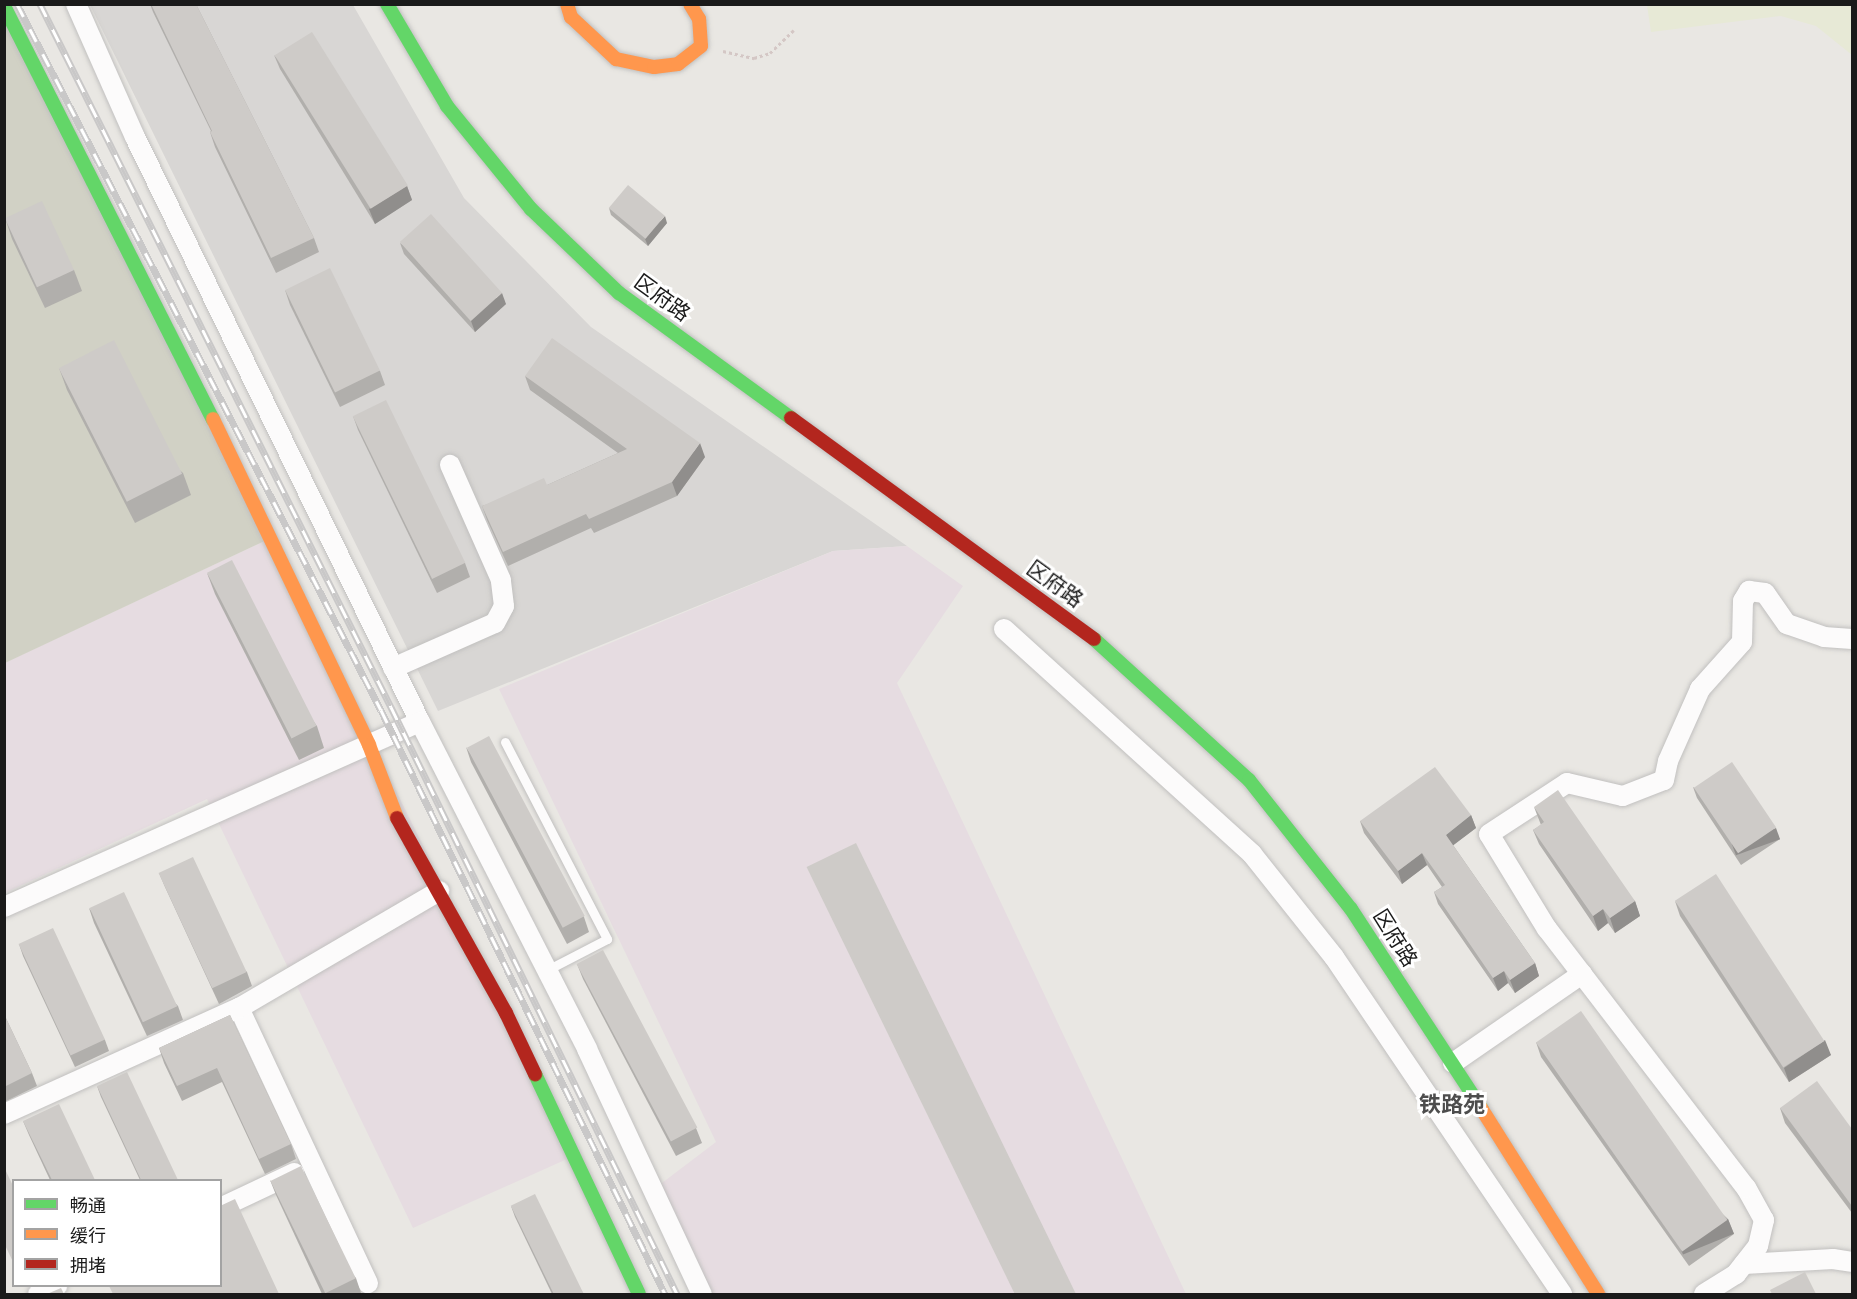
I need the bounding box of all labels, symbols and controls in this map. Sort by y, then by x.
street label: 区府路 [629,269,695,327]
street label: 区府路 [1022,555,1088,613]
street label: 区府路 [1368,905,1422,971]
district label: 铁路苑 [1419,1093,1485,1119]
legend [12,1179,222,1287]
text: 畅通 [70,1195,106,1217]
text: 缓行 [70,1225,106,1247]
text: 拥堵 [70,1255,106,1277]

